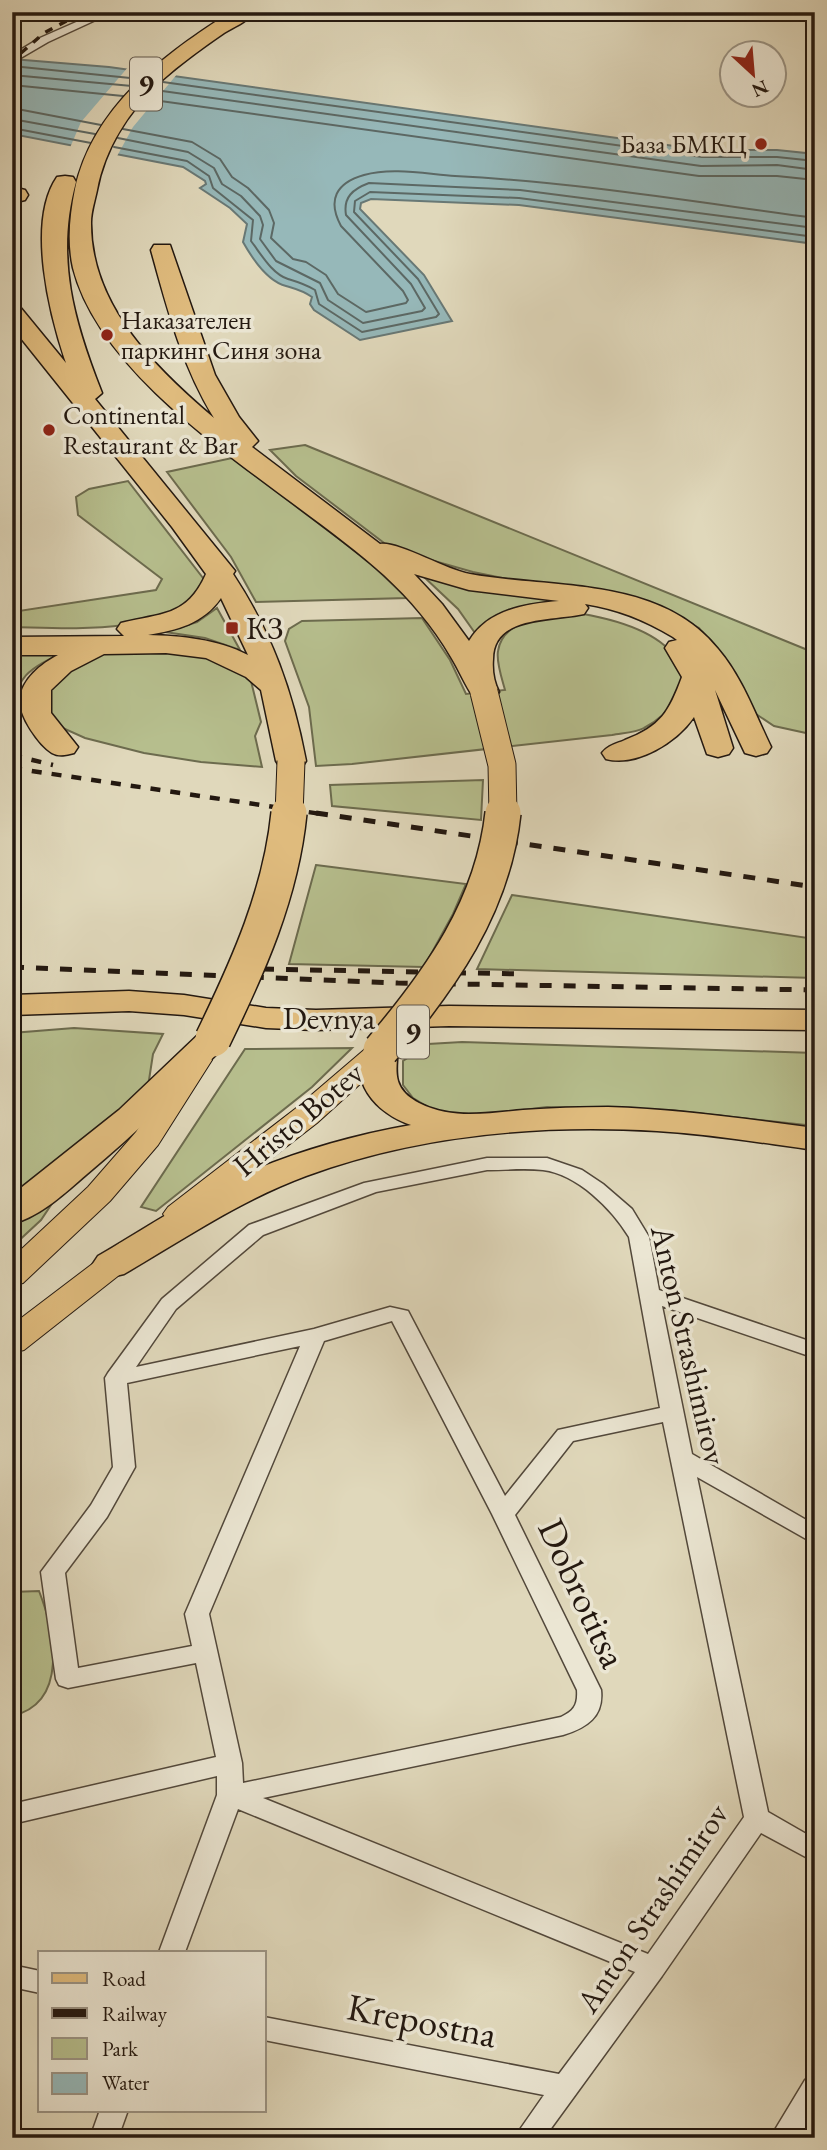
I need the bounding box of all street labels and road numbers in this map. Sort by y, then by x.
road number: 9 [130,58,162,110]
street label: Devnya [283,997,376,1039]
road number: 9 [397,1006,429,1058]
street label: Hristo Botev [224,1051,373,1186]
street label: Anton Strashimirov [641,1220,737,1470]
street label: Dobrotitsa [527,1511,639,1676]
street label: Anton Strashimirov [566,1794,738,2022]
street label: Krepostna [343,1982,502,2059]

